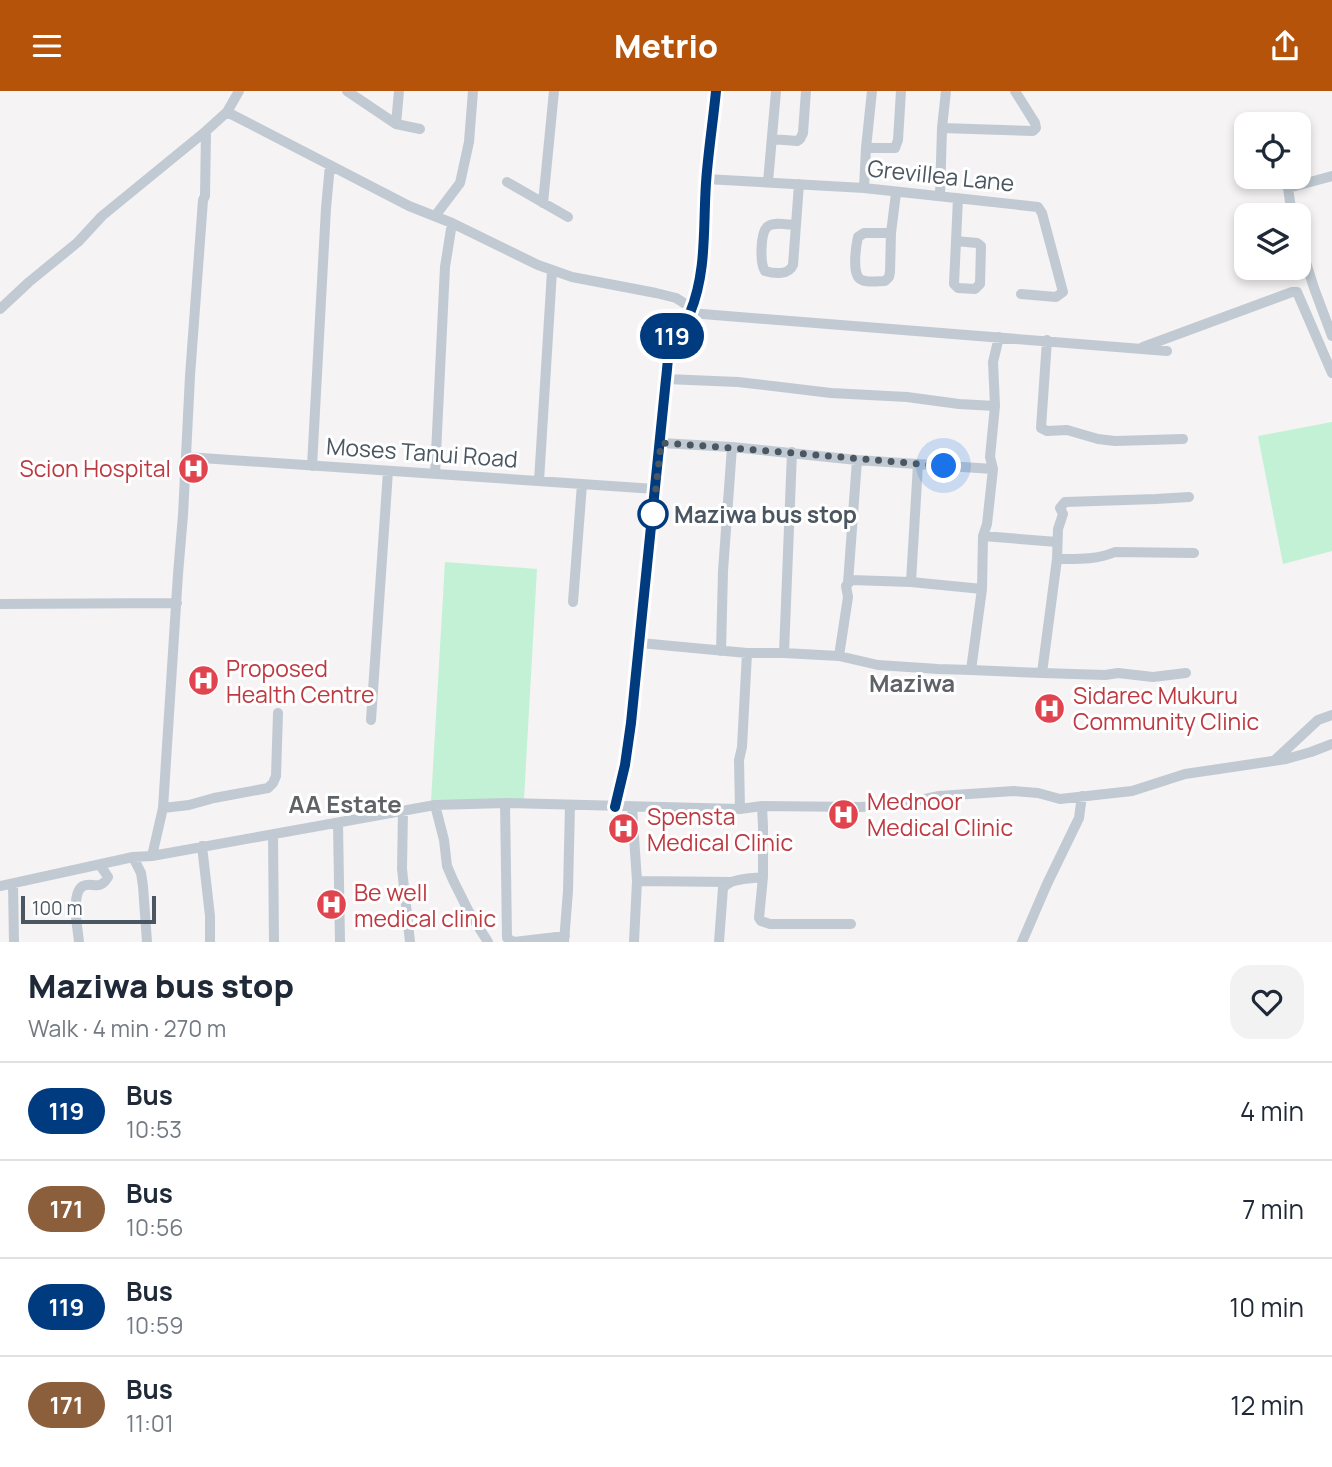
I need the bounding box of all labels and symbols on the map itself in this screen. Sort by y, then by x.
street label: Grevillea Lane [866,151,1016,199]
line badge: 119 [632,313,712,359]
street label: Moses Tanui Road [325,429,519,475]
your location [926,448,961,483]
hospital icon: Scion Hospital [177,451,211,485]
place label: Scion Hospital [20,452,171,484]
place label: Maziwa bus stop [674,498,857,530]
marker: Maziwa bus stop [638,499,668,529]
place label: Proposed Health Centre [226,652,375,710]
hospital icon: Proposed Health Centre [186,664,220,698]
district label: Maziwa [869,666,955,699]
place label: Sidarec Mukuru Community Clinic [1073,679,1259,737]
hospital icon: Sidarec Mukuru Community Clinic [1033,691,1067,725]
place label: Mednoor Medical Clinic [867,785,1013,843]
district label: AA Estate [288,787,402,820]
hospital icon: Mednoor Medical Clinic [827,797,861,831]
place label: Spensta Medical Clinic [647,800,793,858]
hospital icon: Spensta Medical Clinic [607,812,641,846]
place label: Be well medical clinic [354,876,496,934]
hospital icon: Be well medical clinic [314,888,348,922]
scale bar [21,893,156,925]

